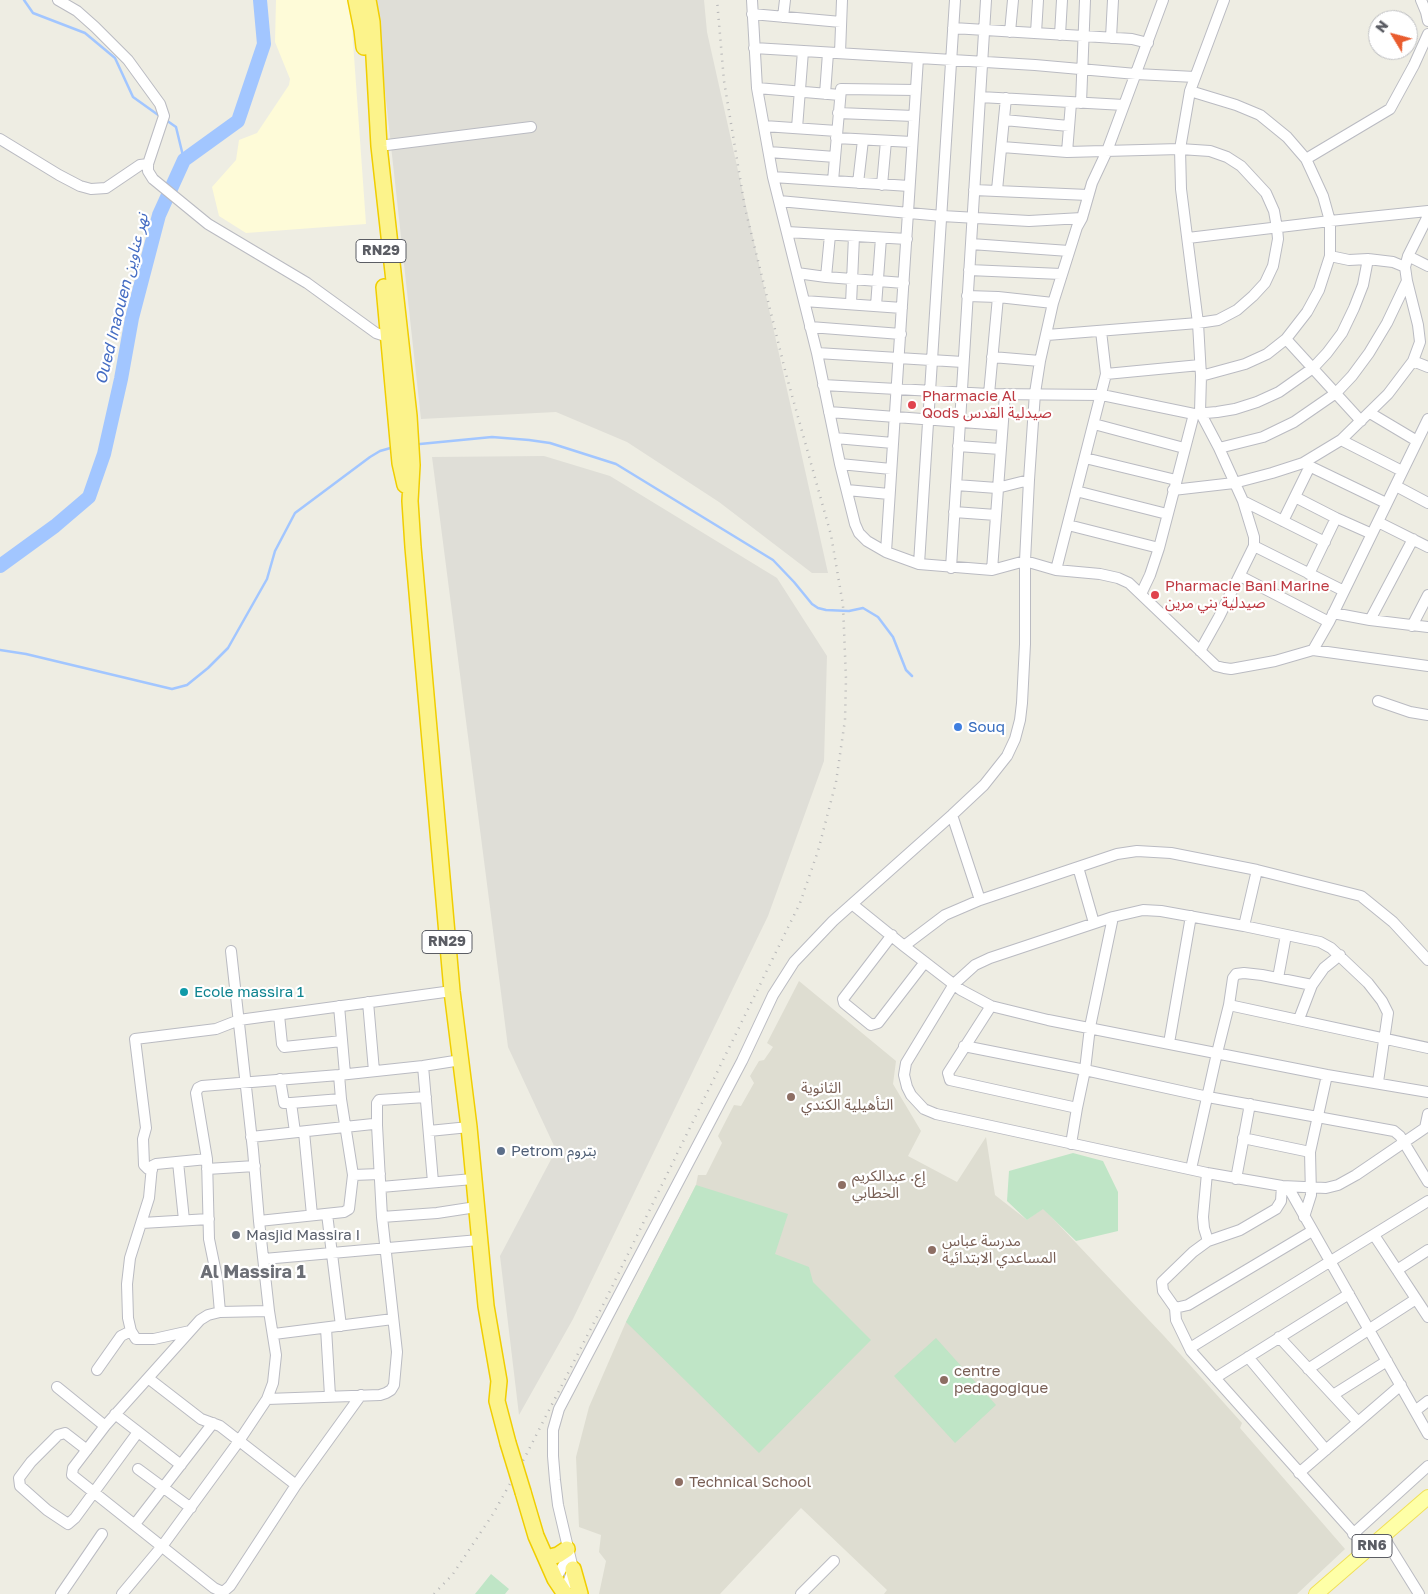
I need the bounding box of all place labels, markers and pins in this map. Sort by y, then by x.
place label: Pharmacie Al Qods صيدلية القدس [922,387,1052,422]
marker: Pharmacie Al Qods صيدلية القدس [906,399,918,411]
place label: Pharmacie Bani Marine صيدلية بني مرين [1165,577,1329,612]
marker: Pharmacie Bani Marine صيدلية بني مرين [1149,589,1161,601]
place label: Souq [968,718,1005,736]
marker: Souq [952,721,964,733]
place label: Ecole massira 1 [194,983,304,1001]
marker: Ecole massira 1 [178,986,190,998]
place label: الثانوية التأهيلية الكندي [801,1079,893,1114]
marker: الثانوية التأهيلية الكندي [785,1091,797,1103]
place label: Petrom بتروم [511,1142,597,1160]
marker: Petrom بتروم [495,1145,507,1157]
place label: إع. عبدالكريم الخطابي [852,1167,926,1202]
marker: إع. عبدالكريم الخطابي [836,1179,848,1191]
place label: Masjid Massira I [246,1226,360,1244]
marker: Masjid Massira I [230,1229,242,1241]
place label: مدرسة عباس المساعدي الابتدائية [942,1232,1056,1267]
marker: مدرسة عباس المساعدي الابتدائية [926,1244,938,1256]
place label: centre pedagogique [954,1362,1048,1397]
marker: centre pedagogique [938,1374,950,1386]
place label: Technical School [689,1473,811,1491]
marker: Technical School [673,1476,685,1488]

